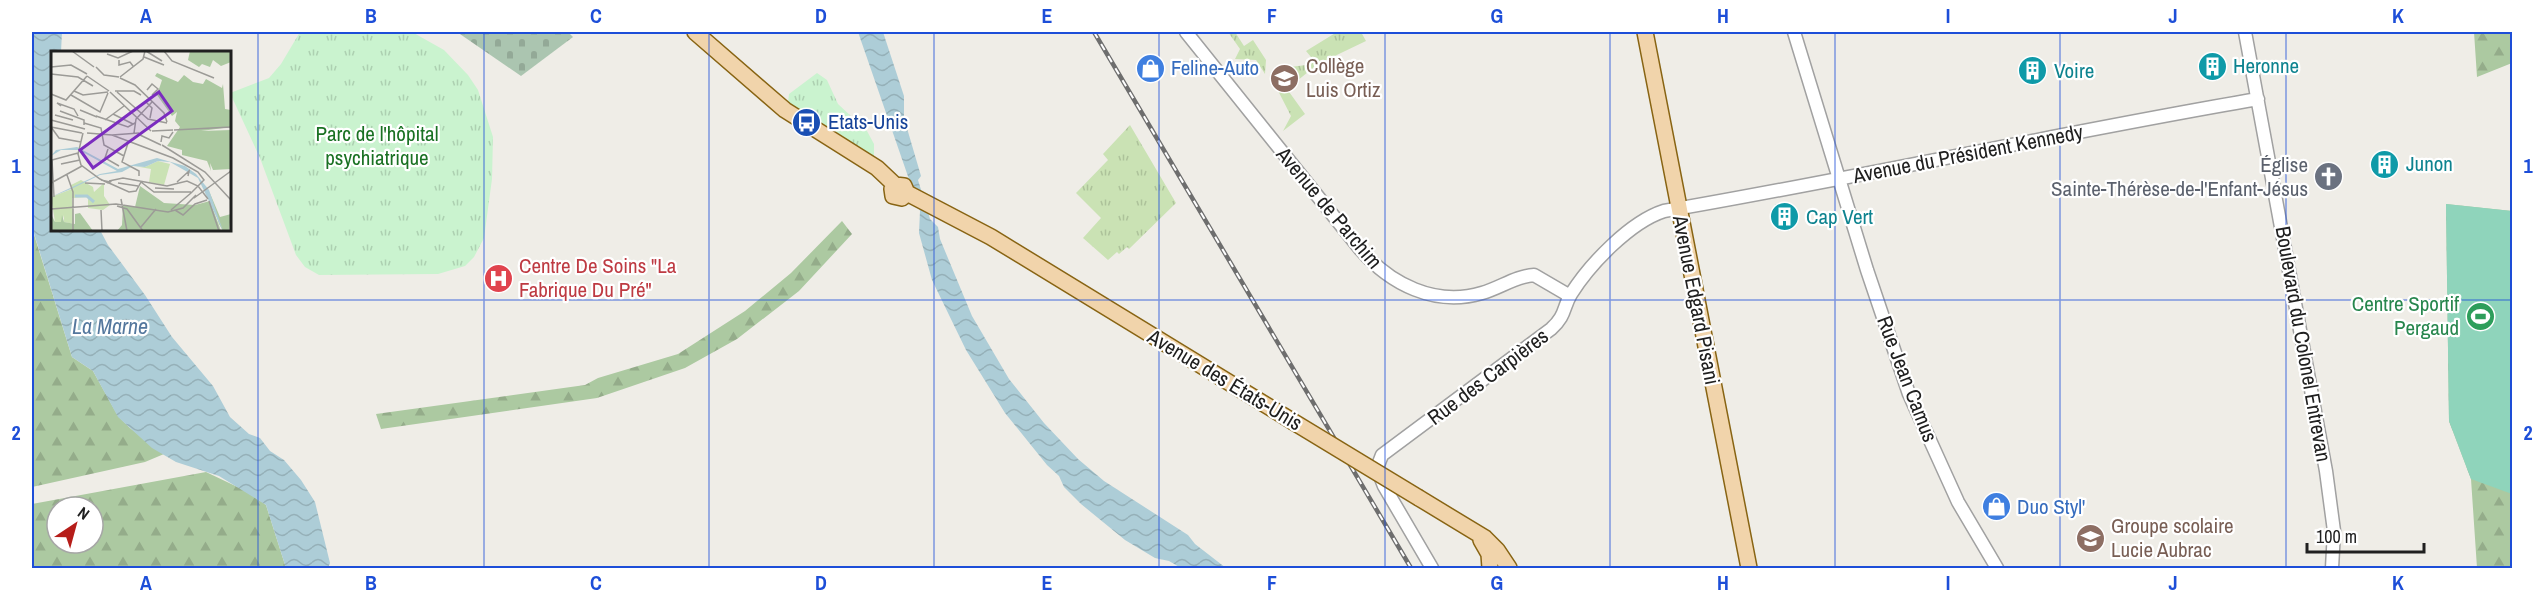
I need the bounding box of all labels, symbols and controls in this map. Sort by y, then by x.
text: A [140,2,152,29]
text: B [365,2,377,29]
text: C [590,2,602,29]
text: D [815,2,827,29]
text: E [1042,2,1053,29]
text: F [1267,2,1277,29]
text: G [1491,2,1503,29]
text: H [1717,2,1729,29]
text: I [1946,2,1950,29]
text: J [2168,2,2178,29]
text: K [2392,2,2404,29]
building icon: Heronne [2196,50,2228,82]
inset map [51,51,231,231]
place label: Collège Luis Ortiz [1306,51,1381,104]
place label: Heronne [2233,51,2299,80]
shop icon: Feline-Auto [1134,52,1166,84]
place label: Feline-Auto [1171,53,1259,82]
building icon: Voire [2017,55,2049,87]
place label: Voire [2054,56,2094,85]
school or university icon: Collège Luis Ortiz [1269,62,1301,94]
bus stop icon: Etats-Unis [791,106,823,138]
place label: Etats-Unis [828,107,908,136]
street label: Avenue du Président Kennedy [1850,117,2086,190]
park label: Parc de l'hôpital psychiatrique [316,119,438,172]
street label: Avenue de Parchim [1269,140,1389,275]
building icon: Junon [2369,148,2401,180]
place label: Junon [2406,149,2453,178]
place label: Église Sainte-Thérèse-de-l'Enfant-Jésus [2051,150,2308,203]
text: 1 [11,152,21,179]
text: 1 [2523,152,2533,179]
church icon: Église Sainte-Thérèse-de-l'Enfant-Jésus [2313,161,2345,193]
building icon: Cap Vert [1769,201,1801,233]
place label: Cap Vert [1806,202,1873,231]
street label: Avenue Edgard Pisani [1666,212,1727,387]
street label: Boulevard du Colonel Entrevan [2269,224,2338,464]
place label: Centre De Soins "La Fabrique Du Pré" [519,251,677,304]
hospital icon: Centre De Soins "La Fabrique Du Pré" [482,262,514,294]
place label: Centre Sportif Pergaud [2352,289,2459,342]
sports icon: Centre Sportif Pergaud [2464,300,2496,332]
water label: La Marne [72,311,148,341]
street label: Rue Jean Camus [1870,312,1945,446]
street label: Avenue des États-Unis [1142,321,1308,437]
street label: Rue des Carpières [1421,322,1554,432]
text: 2 [11,419,21,446]
text: 2 [2523,419,2533,446]
shop icon: Duo Styl' [1980,491,2012,523]
place label: Duo Styl' [2017,492,2085,521]
north arrow [45,495,105,555]
text: N [74,501,94,525]
place label: Groupe scolaire Lucie Aubrac [2111,511,2234,564]
scale bar [2307,516,2424,554]
school or university icon: Groupe scolaire Lucie Aubrac [2074,522,2106,554]
text: 100 m [2316,524,2357,549]
text: A [140,569,152,596]
text: B [365,569,377,596]
text: C [590,569,602,596]
text: D [815,569,827,596]
text: E [1042,569,1053,596]
text: F [1267,569,1277,596]
text: G [1491,569,1503,596]
text: H [1717,569,1729,596]
text: I [1946,569,1950,596]
text: J [2168,569,2178,596]
text: K [2392,569,2404,596]

